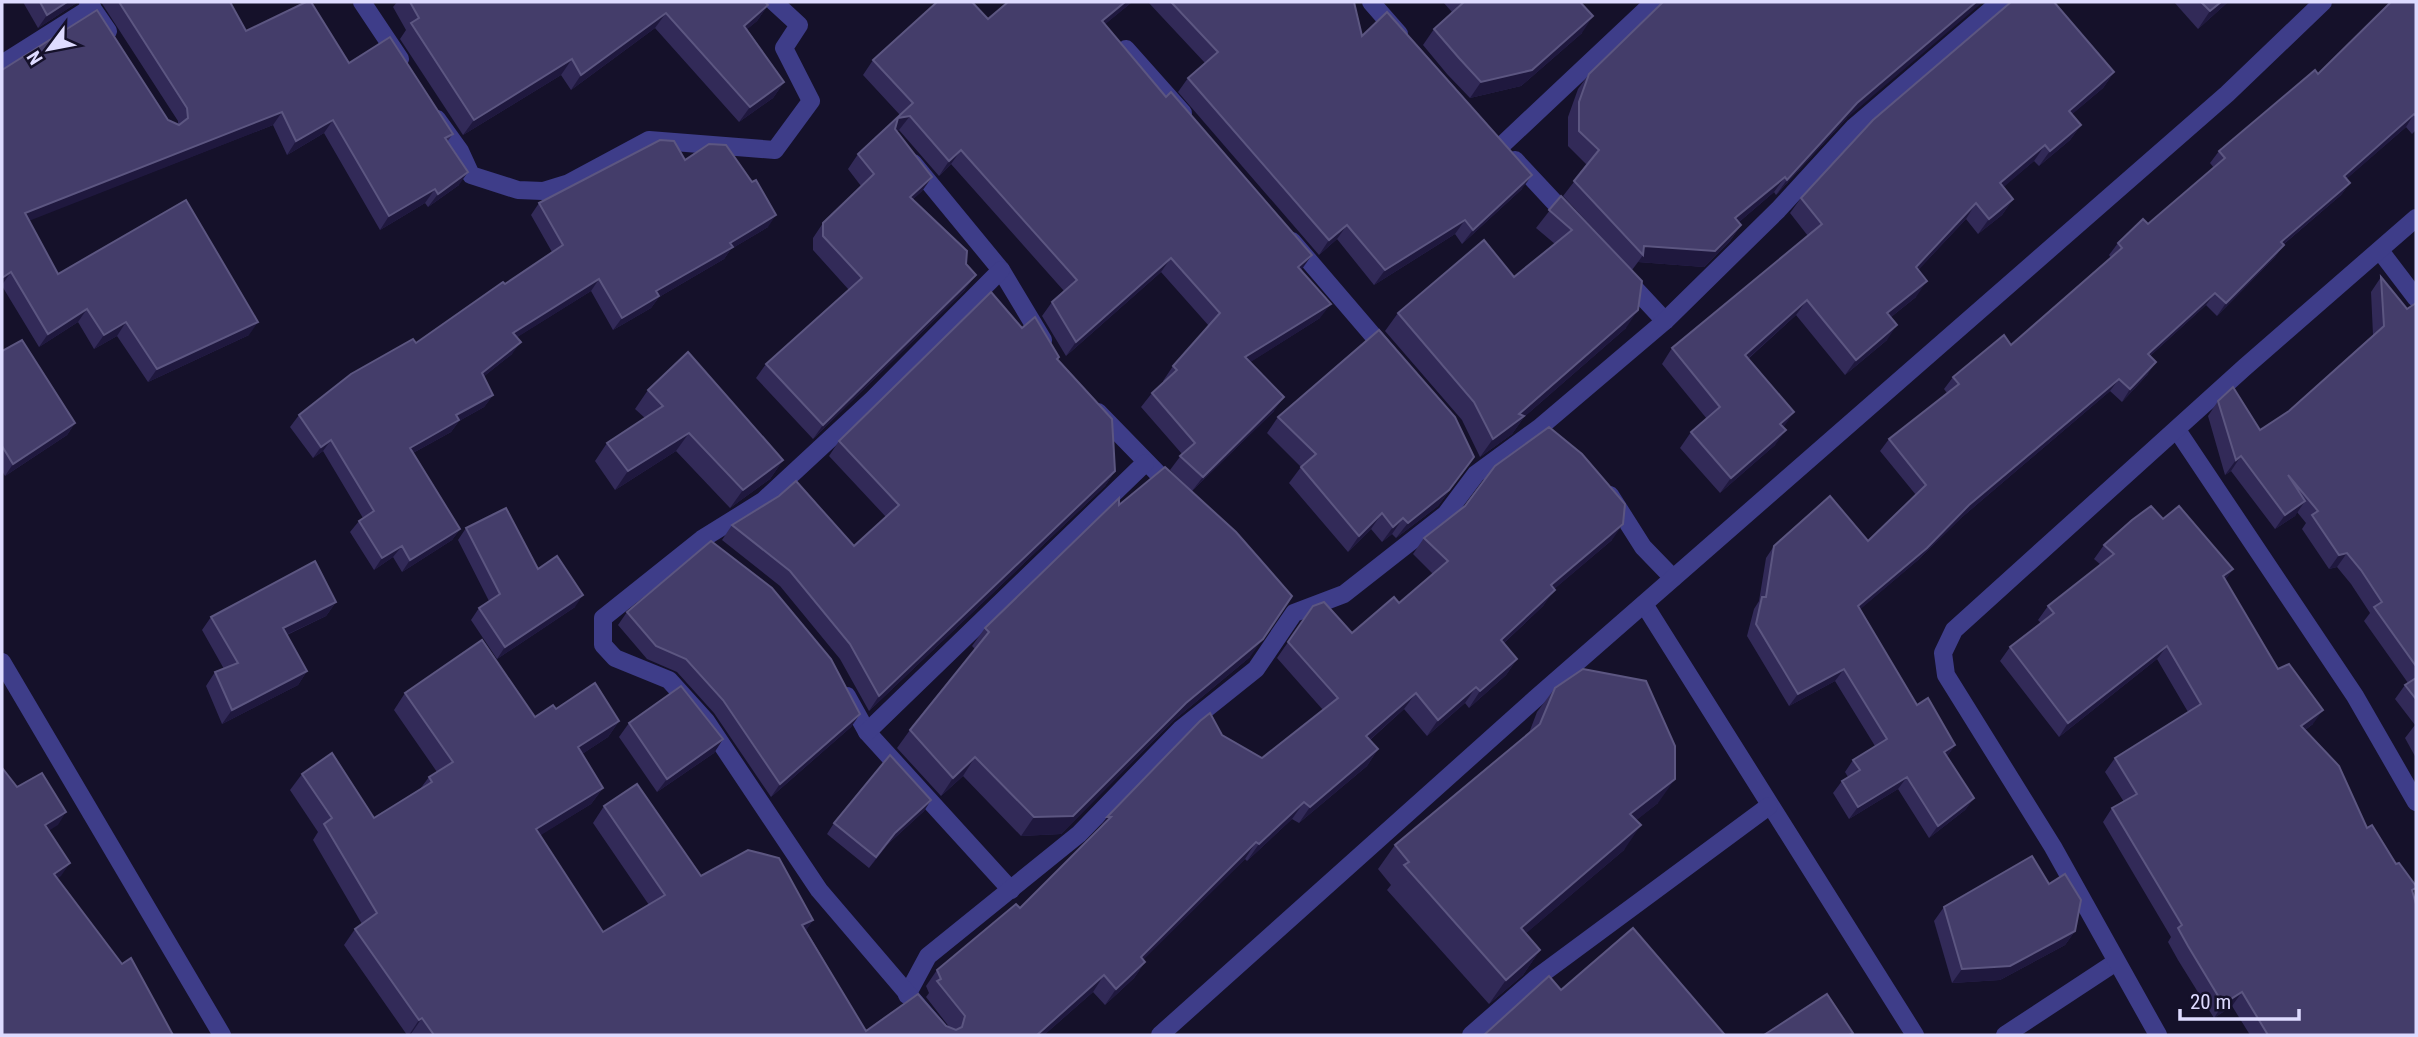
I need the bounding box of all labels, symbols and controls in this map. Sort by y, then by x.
north arrow [14,14,84,84]
text: N [22,47,48,69]
scale bar [2180,978,2299,1022]
text: 20 m [2190,990,2231,1014]

